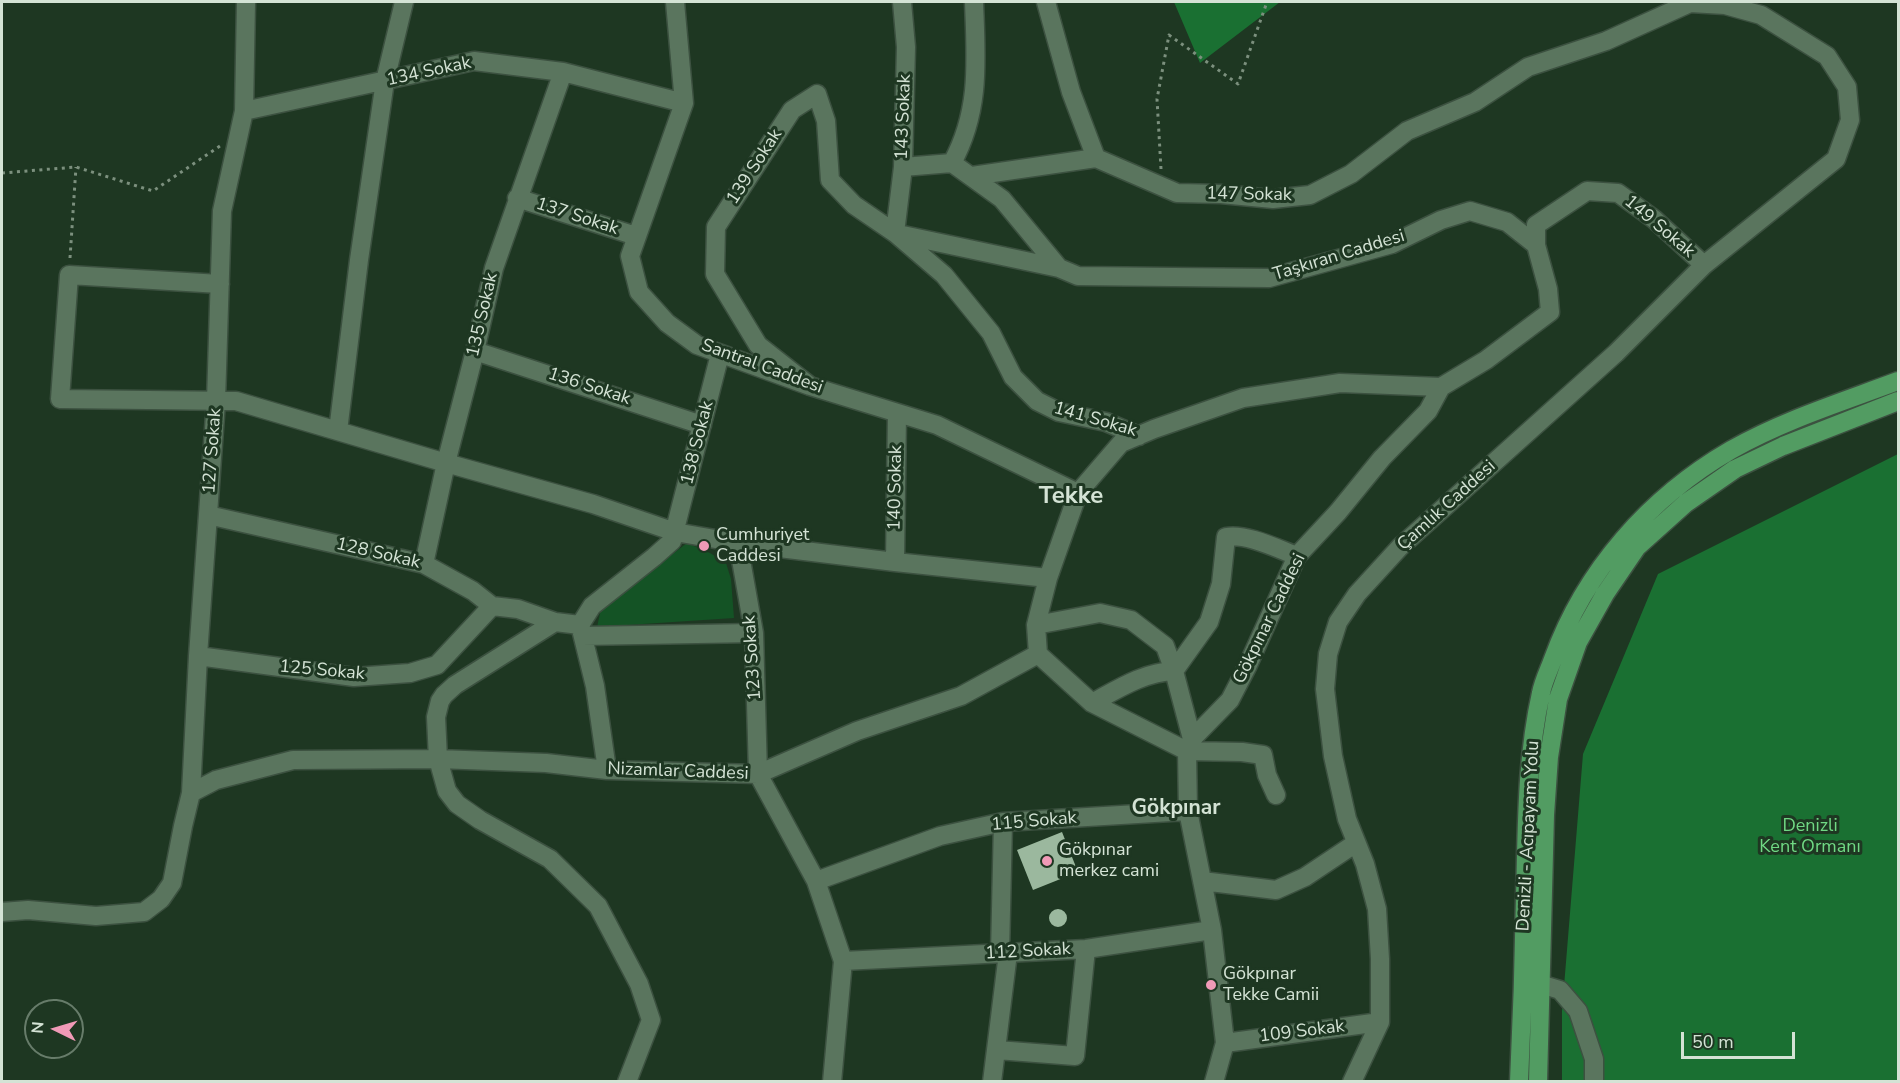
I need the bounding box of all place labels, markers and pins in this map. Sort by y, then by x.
place label: Cumhuriyet Caddesi [716,525,809,568]
marker: Cumhuriyet Caddesi [697,539,711,553]
place label: Gökpınar merkez cami [1059,840,1159,882]
marker: Gökpınar merkez cami [1040,854,1054,868]
place label: Gökpınar Tekke Camii [1223,964,1319,1006]
marker: Gökpınar Tekke Camii [1204,978,1218,992]

